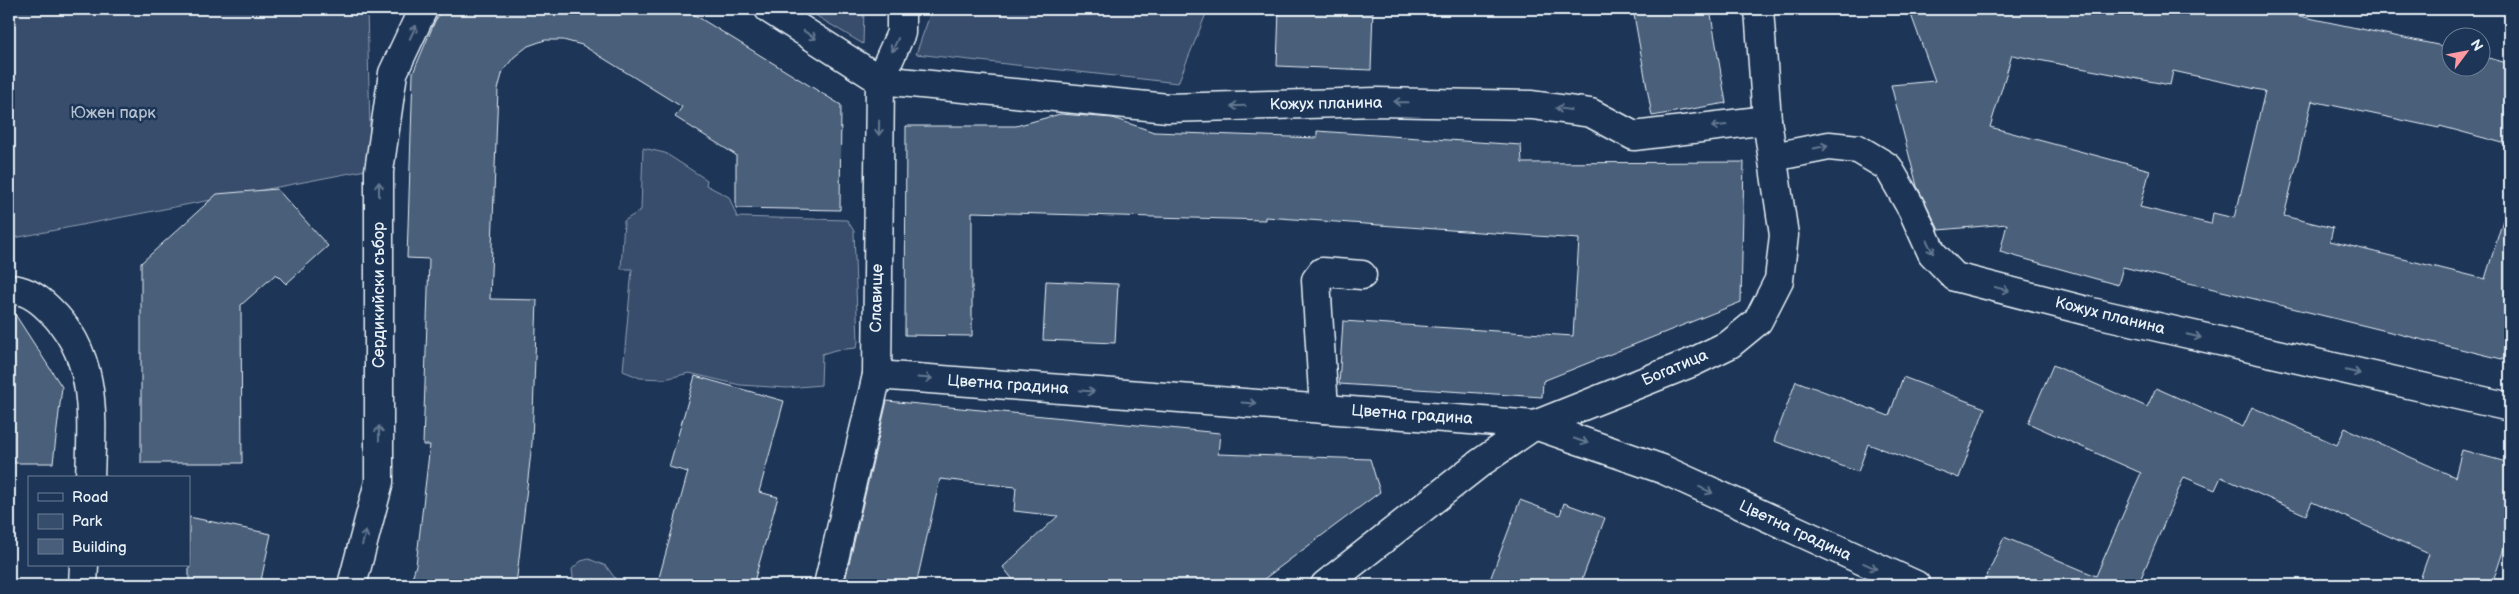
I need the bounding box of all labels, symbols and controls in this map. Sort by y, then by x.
one-way arrow [408,24,418,39]
north arrow [2442,28,2492,78]
one-way arrow [803,30,817,40]
text: N [2467,36,2487,54]
one-way arrow [890,37,900,52]
street label: Кожух планина [1269,94,1383,114]
one-way arrow [1393,98,1409,107]
one-way arrow [1231,101,1247,111]
park label: Южен парк [70,104,156,123]
one-way arrow [1555,104,1571,114]
one-way arrow [874,120,884,136]
one-way arrow [1711,121,1727,131]
one-way arrow [1813,142,1829,152]
one-way arrow [374,181,384,197]
street label: Сердикийски събор [370,222,389,368]
one-way arrow [1926,239,1935,254]
street label: Славище [867,263,887,333]
one-way arrow [1994,284,2010,294]
street label: Кожух планина [2053,293,2168,339]
one-way arrow [2186,332,2202,341]
street label: Богатица [1639,345,1711,390]
one-way arrow [2344,368,2360,377]
street label: Цветна градина [947,371,1070,399]
one-way arrow [917,374,933,383]
one-way arrow [1079,386,1095,395]
one-way arrow [1241,398,1257,408]
street label: Цветна градина [1351,401,1474,429]
one-way arrow [374,426,384,442]
one-way arrow [1572,437,1588,446]
legend [28,476,190,566]
one-way arrow [1698,485,1713,495]
text: Road [72,488,108,507]
street label: Цветна градина [1736,497,1855,566]
text: Park [72,512,103,531]
one-way arrow [360,531,369,547]
text: Building [72,538,127,557]
one-way arrow [1862,561,1877,571]

